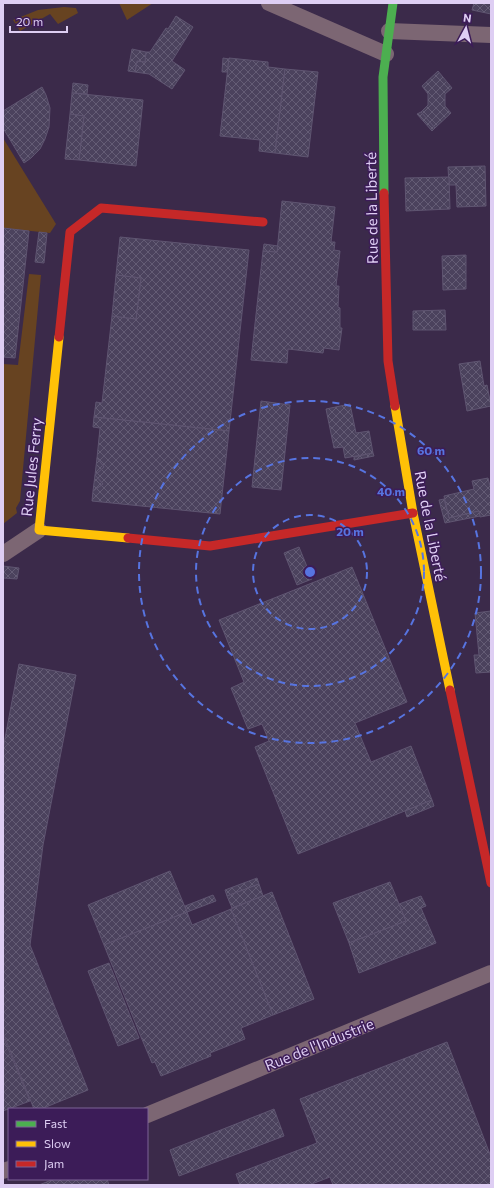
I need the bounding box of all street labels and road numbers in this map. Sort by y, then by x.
street label: Rue de la Liberté [361,152,381,264]
street label: Rue Jules Ferry [17,416,45,517]
street label: Rue de la Liberté [411,469,451,583]
street label: Rue de l'Industrie [262,1014,376,1074]

